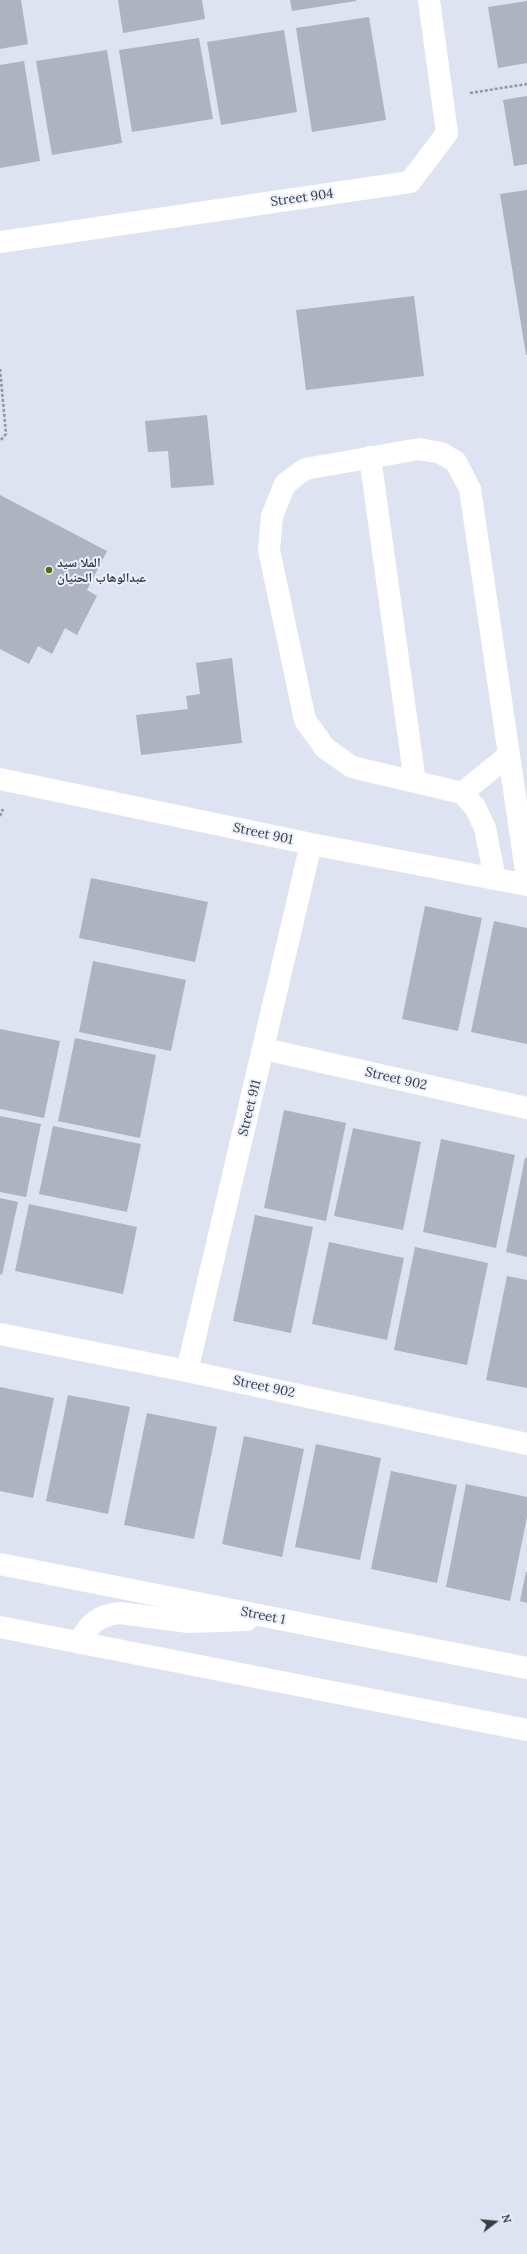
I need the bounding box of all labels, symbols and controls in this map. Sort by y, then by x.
street label: Street 904 [270,186,334,210]
place label: الملا سيد عبدالوهاب الحنيان [57,555,146,586]
marker: الملا سيد عبدالوهاب الحنيان [44,565,54,575]
street label: Street 901 [232,820,294,848]
street label: Street 902 [364,1064,428,1094]
street label: Street 911 [236,1078,264,1138]
street label: Street 902 [232,1373,296,1401]
street label: Street 1 [239,1604,287,1628]
north arrow [475,2202,515,2242]
text: N [499,2213,514,2225]

